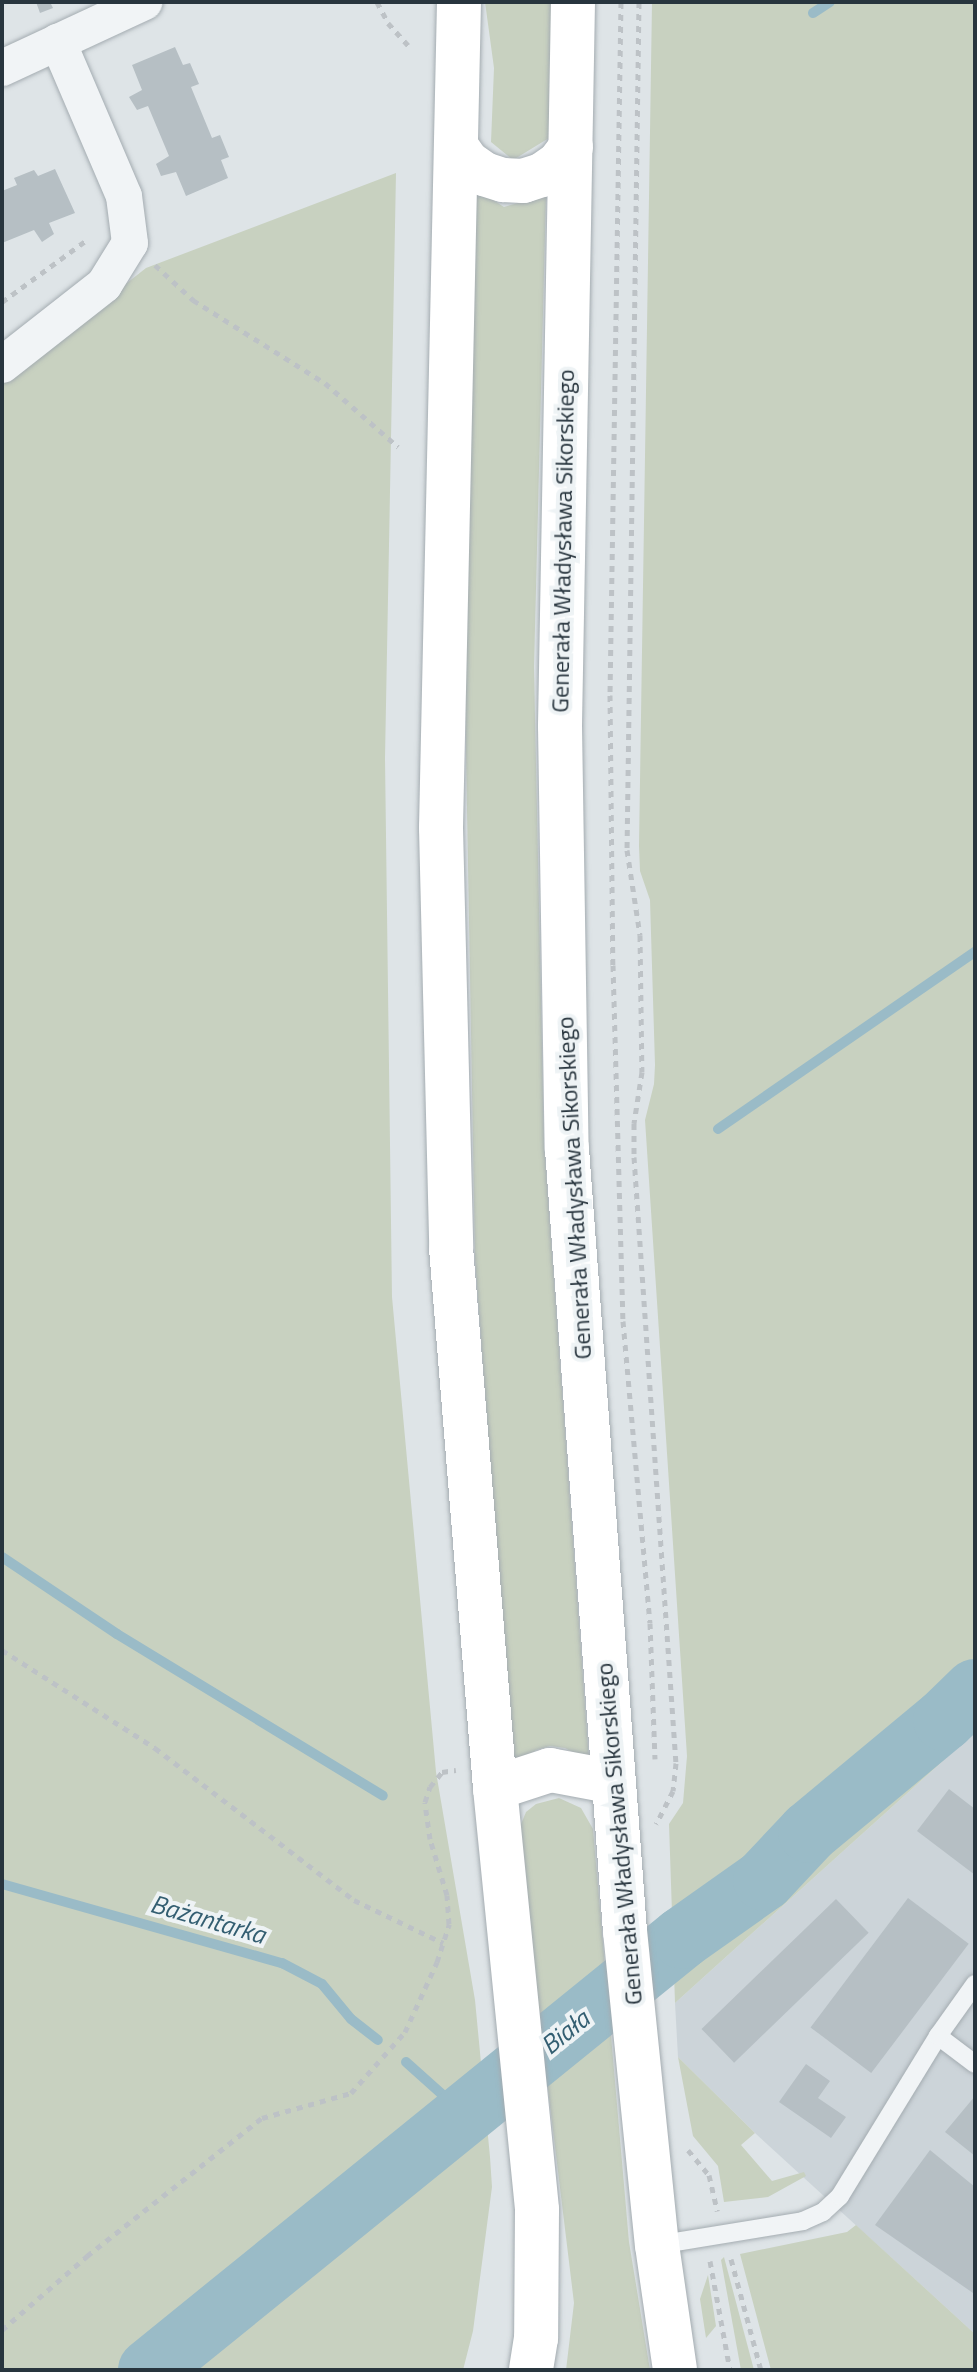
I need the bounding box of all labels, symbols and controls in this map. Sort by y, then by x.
street label: Generała Władysława Sikorskiego [546,369,580,713]
street label: Generała Władysława Sikorskiego [551,1016,597,1360]
street label: Generała Władysława Sikorskiego [590,1662,648,2006]
water label: Bażantarka [147,1888,269,1950]
water label: Biała [534,2003,596,2061]

